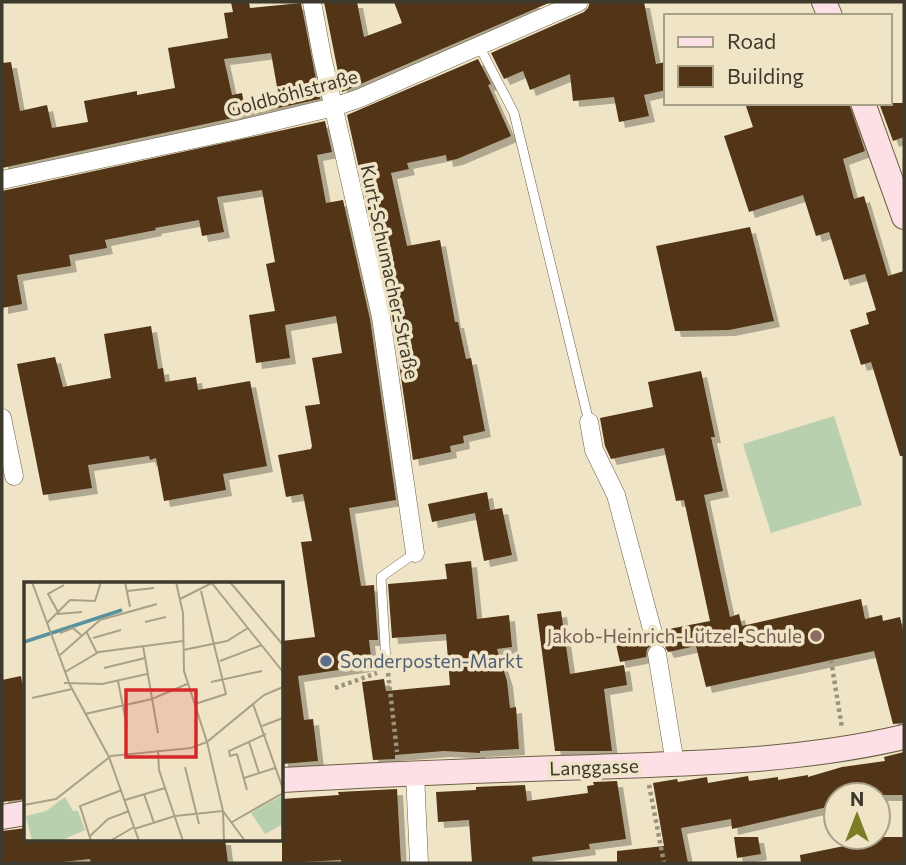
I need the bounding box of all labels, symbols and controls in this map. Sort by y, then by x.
legend [664,14,892,105]
text: Road [727,28,776,53]
text: Building [727,63,804,88]
street label: Goldböhlstraße [224,64,360,121]
street label: Kurt-Schumacher-Straße [357,163,424,381]
inset map [24,582,284,840]
place label: Jakob-Heinrich-Lützel-Schule [547,624,802,647]
marker: Jakob-Heinrich-Lützel-Schule [808,628,824,644]
place label: Sonderposten-Markt [340,649,523,672]
marker: Sonderposten-Markt [318,653,334,669]
street label: Langgasse [549,753,639,780]
north arrow [822,781,892,851]
text: N [850,787,864,810]

